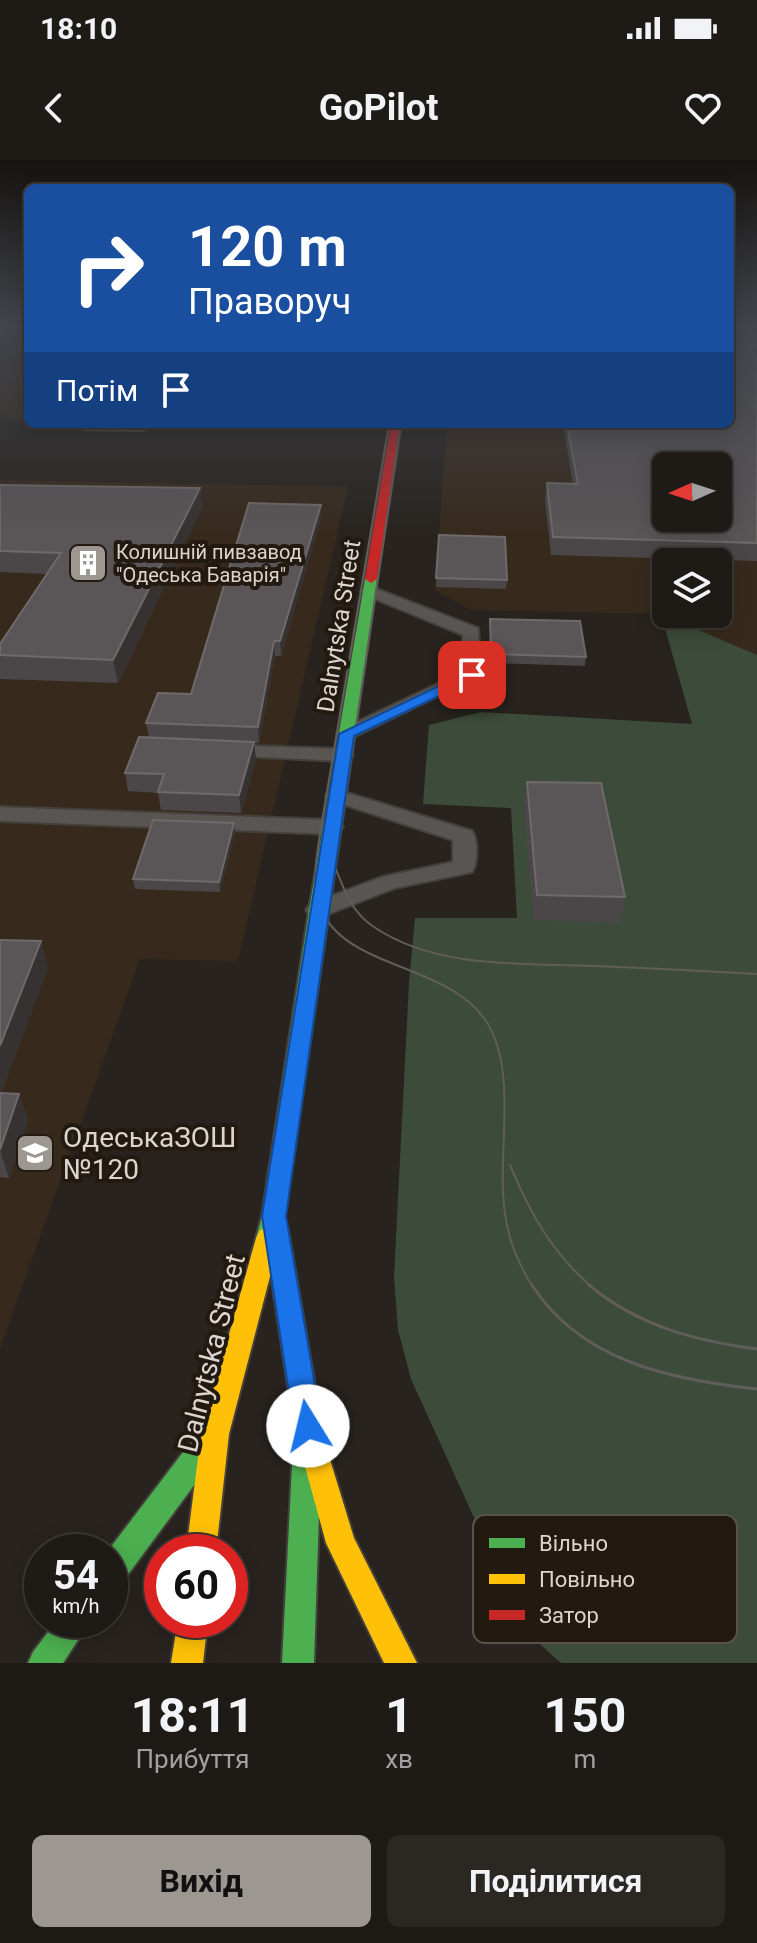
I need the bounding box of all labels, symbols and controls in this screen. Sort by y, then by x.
text: 18:10 [40,11,117,46]
icon: back [32,86,76,130]
icon: heart [681,86,725,130]
text: GoPilot [319,87,438,129]
text: 120 m [188,214,347,280]
icon: right [56,216,160,320]
text: Праворуч [188,281,351,323]
icon: arrive [154,368,198,412]
text: Потім [56,373,138,408]
north arrow [652,452,732,532]
map controls [652,452,732,628]
street label: Dalnytska Street [312,538,366,714]
place label: Колишній пивзавод "Одеська Баварія" [116,540,302,587]
building icon: Колишній пивзавод "Одеська Баварія" [67,542,109,584]
button: layers [652,548,732,628]
pin [438,641,506,709]
icon: arrive [450,653,494,697]
place label: ОдеськаЗОШ №120 [63,1121,236,1186]
school or university icon: ОдеськаЗОШ №120 [14,1132,56,1174]
street label: Dalnytska Street [171,1251,252,1456]
position arrow [266,1384,350,1468]
legend [473,1515,737,1643]
text: Вільно [539,1531,608,1556]
speed limit sign: 60 [144,1534,248,1638]
text: 54 [53,1552,99,1599]
text: Повільно [539,1567,635,1592]
text: km/h [53,1594,99,1618]
text: Затор [539,1603,599,1628]
text: 18:11 [131,1687,254,1744]
text: 1 [385,1687,413,1744]
text: 150 [544,1687,626,1744]
text: Прибуття [136,1744,250,1774]
text: хв [385,1744,413,1774]
text: m [574,1744,596,1774]
button: Вихід [32,1835,371,1927]
button: Поділитися [387,1835,725,1927]

